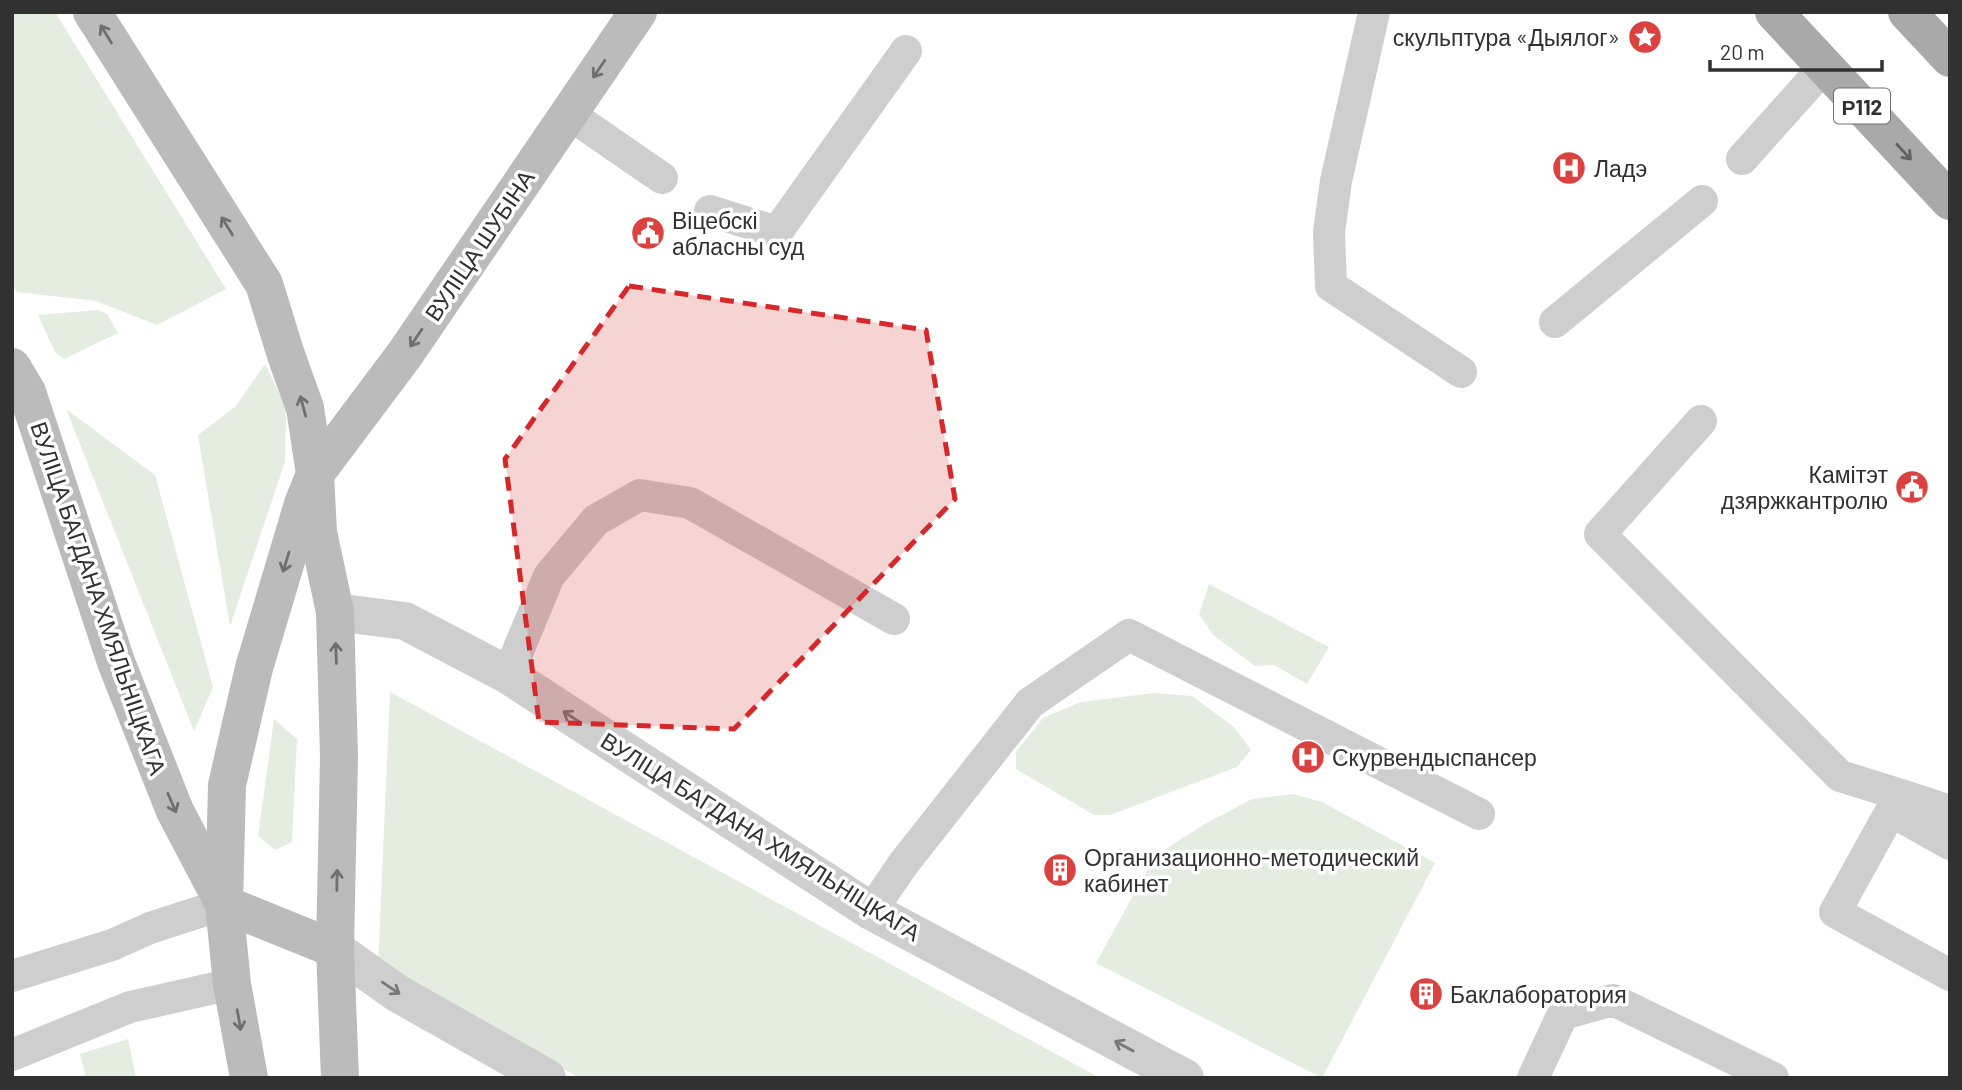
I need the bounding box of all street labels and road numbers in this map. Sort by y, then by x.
road number: Р112 [1834,88,1890,124]
street label: ВУЛІЦА ШУБІНА [418,164,540,326]
street label: ВУЛІЦА БАГДАНА ХМЯЛЬНІЦКАГА [25,418,173,779]
street label: ВУЛІЦА БАГДАНА ХМЯЛЬНІЦКАГА [596,726,926,947]

